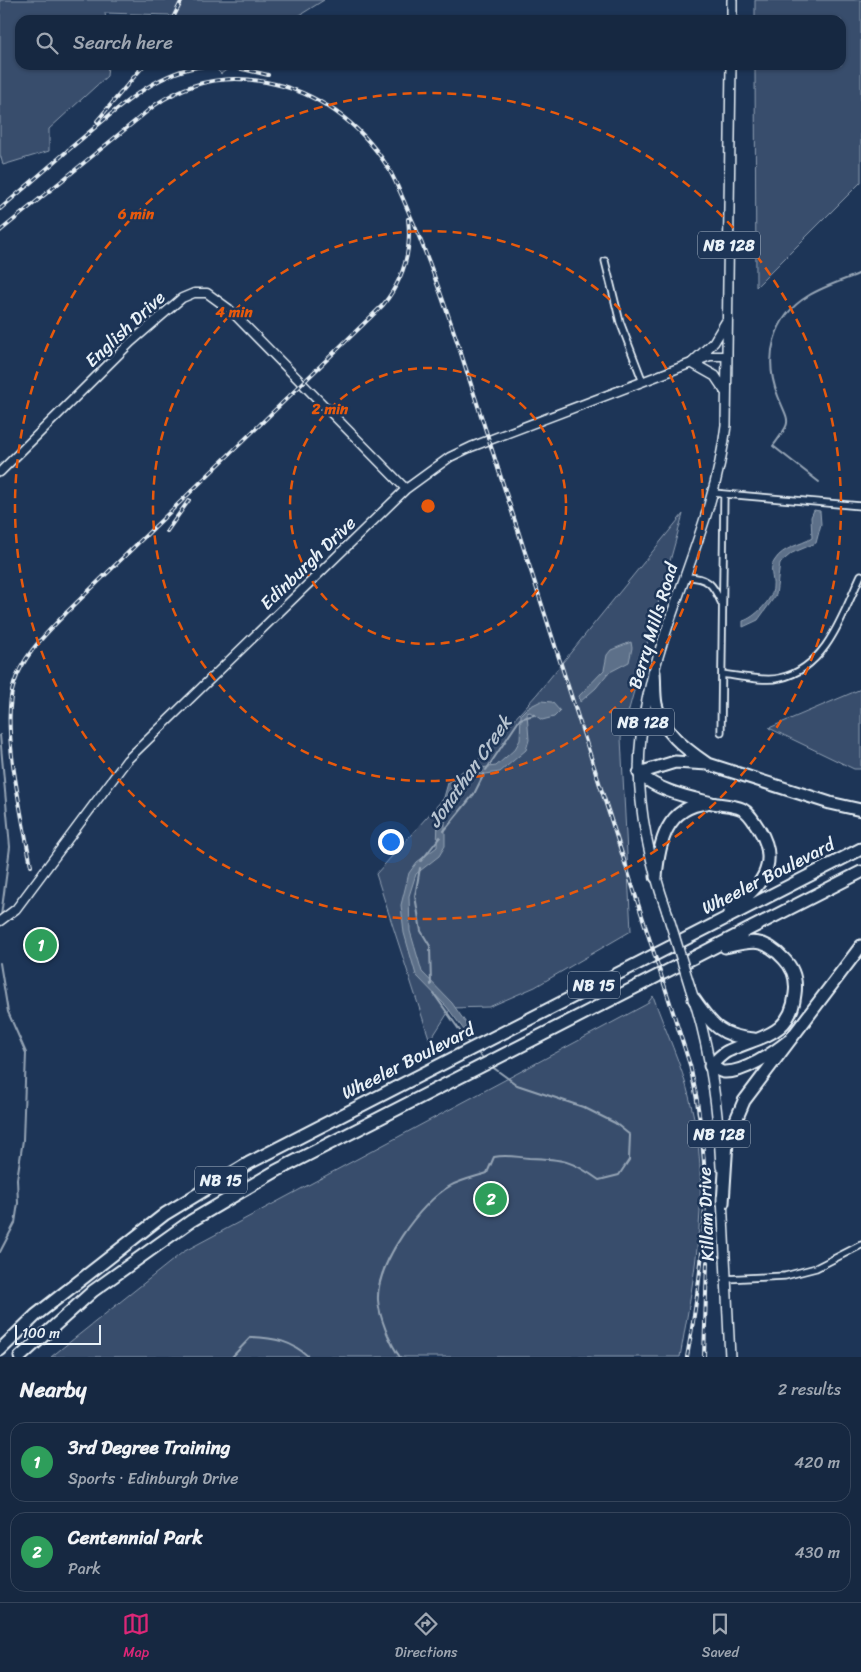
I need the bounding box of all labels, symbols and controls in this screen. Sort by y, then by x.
search box [15,15,846,70]
text: Search here [73,26,173,59]
icon: search [33,29,61,57]
text: 6 min [117,201,155,227]
road number: NB 128 [698,232,760,258]
street label: English Drive [77,282,173,375]
text: 4 min [214,299,253,325]
text: 2 min [311,396,349,422]
centre of rings [419,497,437,515]
street label: Edinburgh Drive [252,508,364,618]
street label: Berry Mills Road [619,558,688,693]
water label: Jonathan Creek [418,708,521,834]
road number: NB 128 [612,709,674,736]
street label: Wheeler Boulevard [696,828,842,923]
your location [378,829,404,855]
pin: 1 [25,926,57,964]
road number: NB 15 [568,972,620,998]
street label: Wheeler Boulevard [336,1013,482,1108]
road number: NB 128 [688,1120,750,1148]
road number: NB 15 [195,1166,247,1194]
street label: Killam Drive [688,1166,724,1262]
pin: 2 [475,1180,507,1218]
text: 100 m [22,1321,60,1346]
scale bar [15,1322,101,1345]
text: Nearby [20,1371,86,1409]
text: 2 results [778,1375,841,1404]
text: 3rd Degree Training [68,1431,230,1464]
text: 1 [34,1448,40,1477]
text: 420 m [794,1448,840,1477]
text: Sports · Edinburgh Drive [68,1464,238,1493]
text: Centennial Park [68,1521,203,1554]
text: 2 [32,1538,42,1567]
text: 430 m [795,1538,840,1567]
text: Park [68,1554,101,1583]
tab: Map [122,1610,150,1665]
tab: Directions [395,1610,457,1665]
tab: Saved [702,1610,739,1665]

